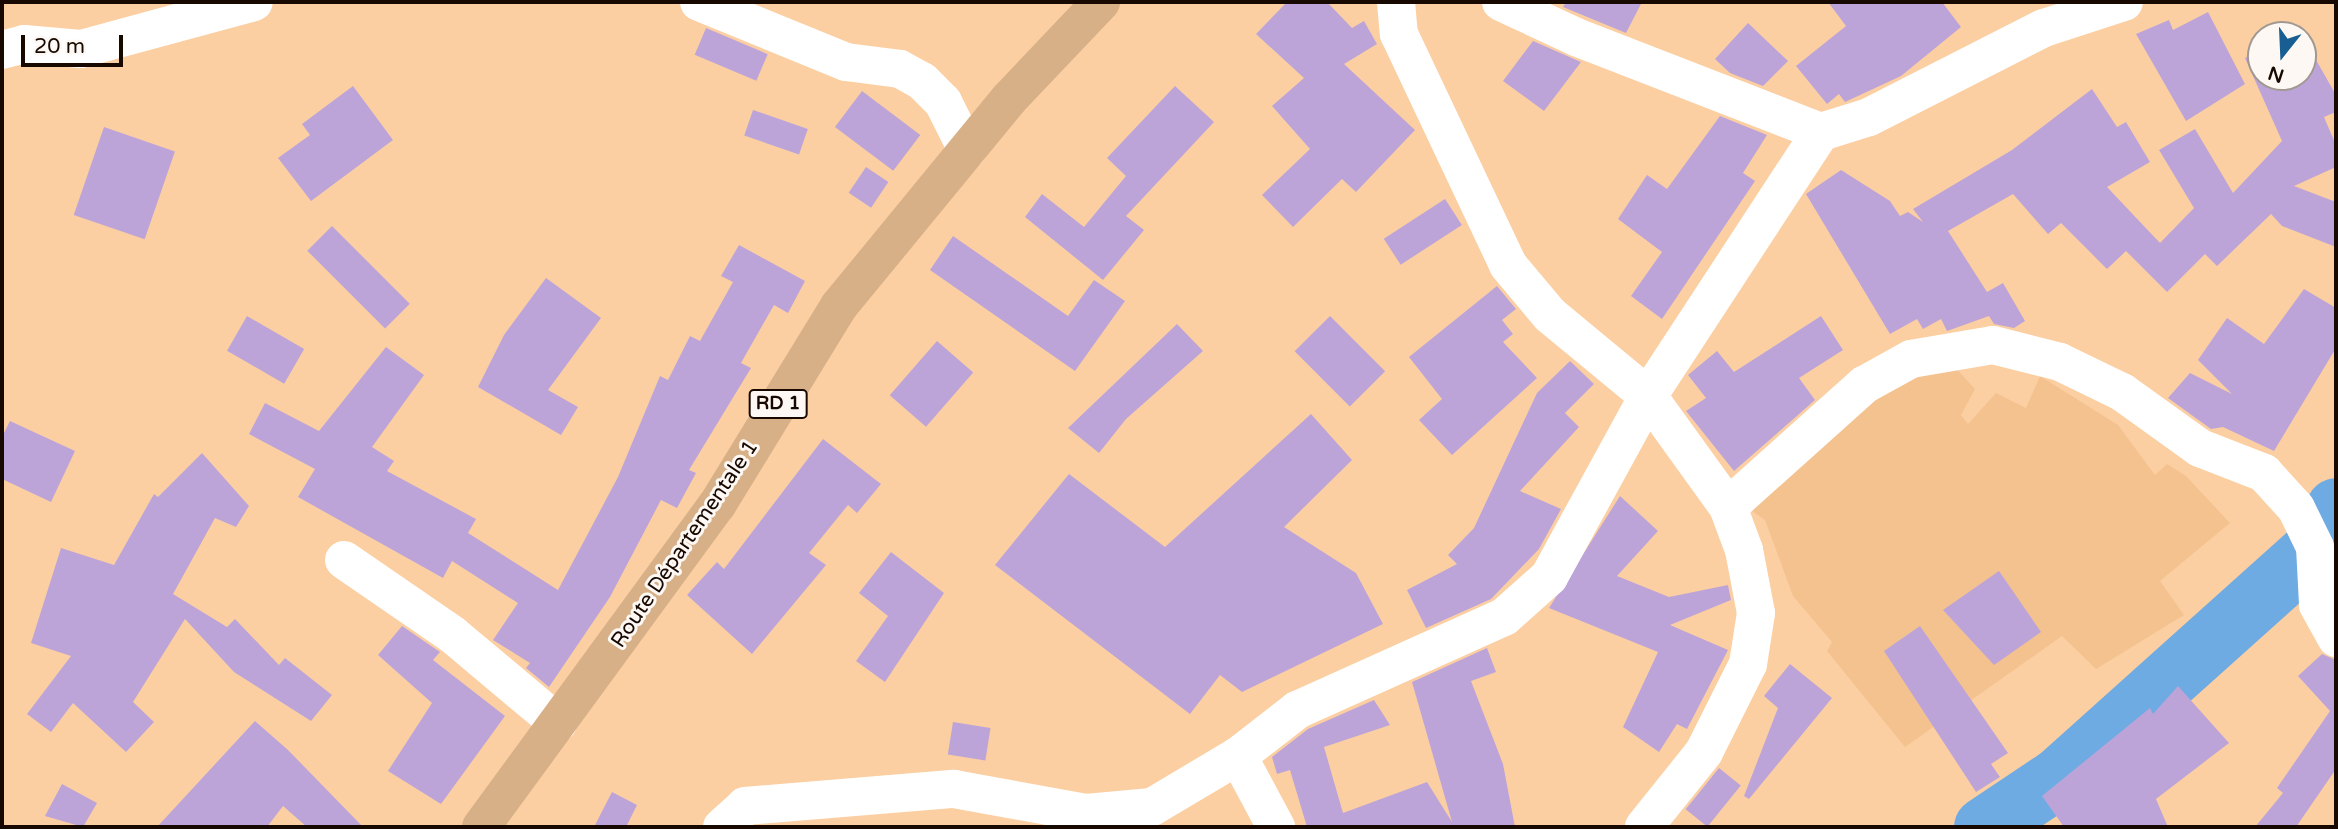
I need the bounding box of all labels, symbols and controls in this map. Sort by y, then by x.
scale bar [24,21,126,65]
north arrow [2247,21,2317,91]
text: 20 m [34,34,85,59]
text: N [2265,61,2287,87]
road number: RD 1 [748,388,808,420]
street label: Route Départementale 1 [606,435,764,653]

